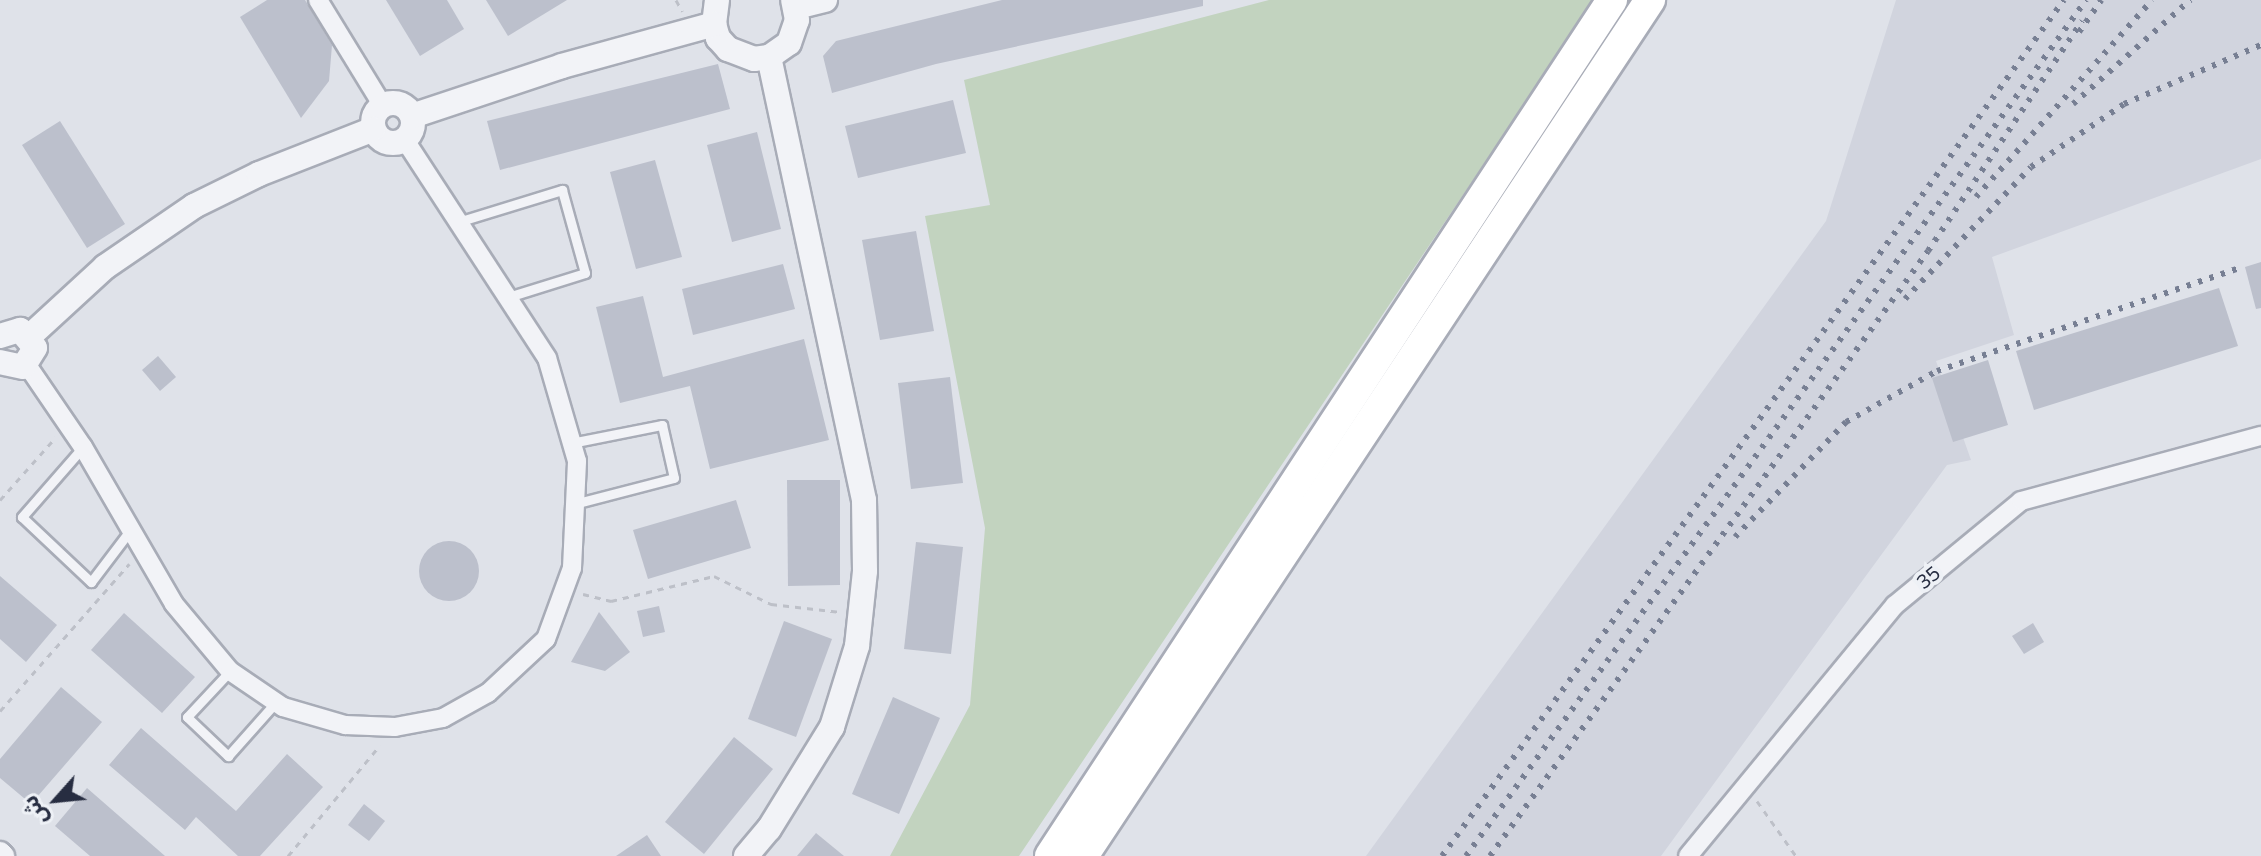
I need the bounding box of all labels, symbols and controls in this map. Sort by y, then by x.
street label: 35 [1912,560,1944,594]
north arrow [16,760,96,840]
text: ش [15,792,53,831]

